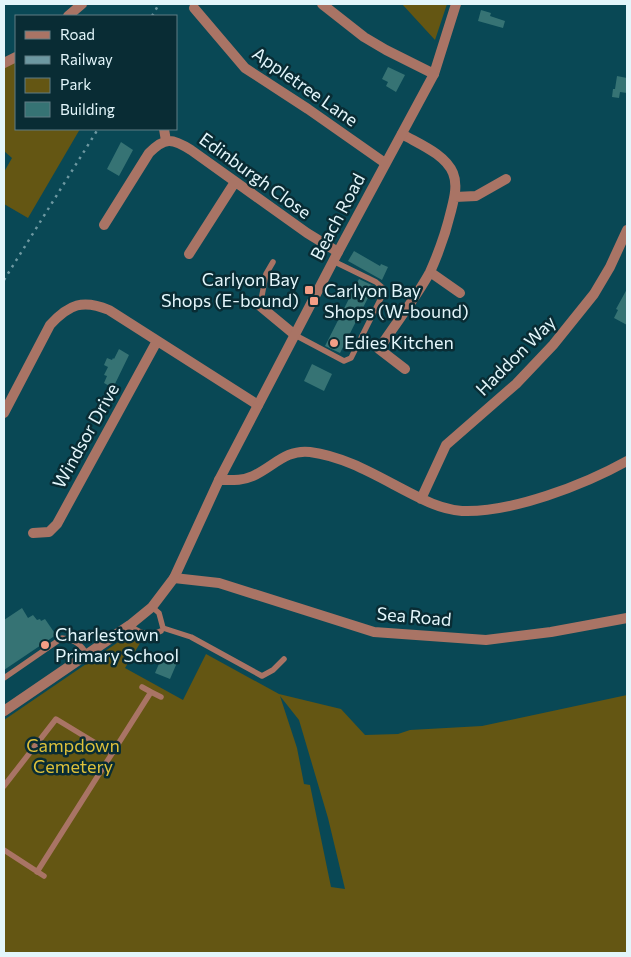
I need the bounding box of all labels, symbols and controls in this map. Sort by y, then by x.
legend [15,15,178,130]
text: Road [60,25,95,43]
street label: Appletree Lane [249,42,363,131]
text: Railway [60,50,113,68]
text: Park [60,75,91,93]
text: Building [60,100,115,118]
street label: Edinburgh Close [195,127,316,223]
street label: Beach Road [305,169,369,264]
place label: Carlyon Bay Shops (E-bound) [161,268,299,311]
place label: Carlyon Bay Shops (W-bound) [324,279,469,322]
marker: Carlyon Bay Shops (E-bound) [303,284,315,296]
marker: Carlyon Bay Shops (W-bound) [308,295,320,307]
street label: Haddon Way [471,311,560,400]
place label: Edies Kitchen [344,331,454,353]
marker: Edies Kitchen [328,337,340,349]
street label: Windsor Drive [47,379,123,492]
street label: Sea Road [376,602,452,630]
place label: Charlestown Primary School [55,623,179,666]
marker: Charlestown Primary School [39,639,51,651]
park label: Campdown Cemetery [26,734,120,777]

